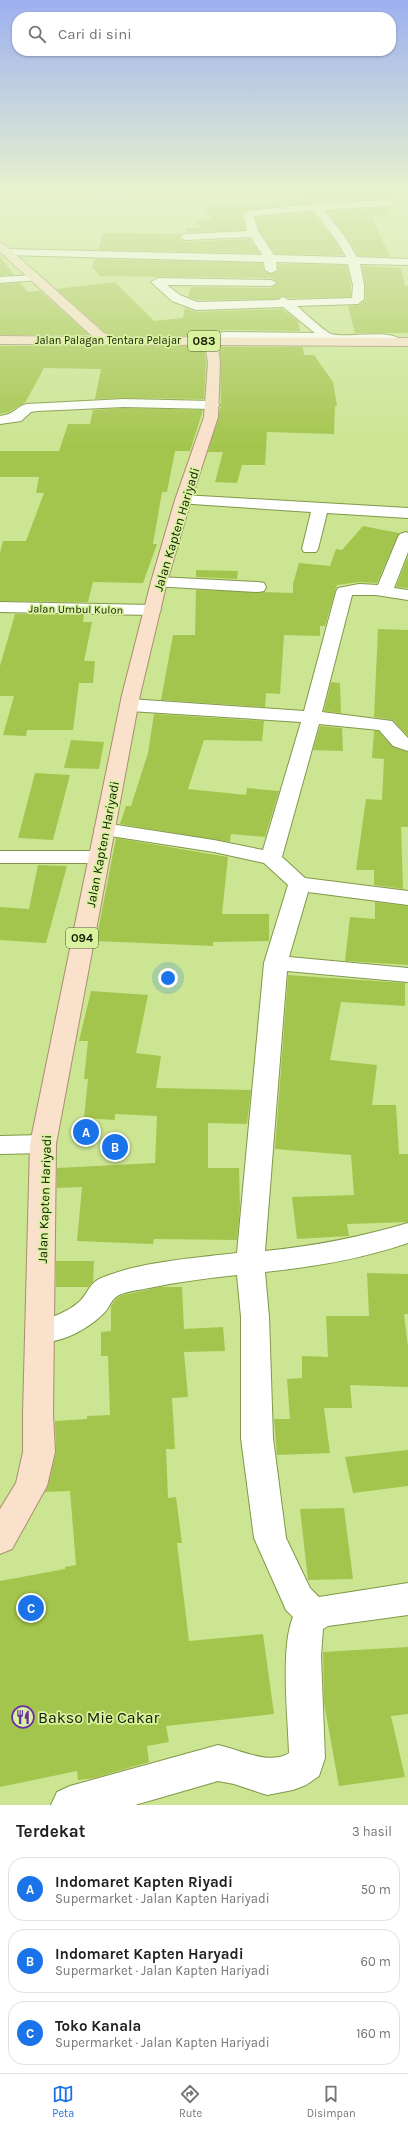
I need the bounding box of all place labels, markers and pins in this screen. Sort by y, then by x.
pin: A [73,1117,99,1147]
pin: B [102,1132,128,1162]
pin: C [18,1593,44,1623]
restaurant icon: Bakso Mie Cakar [10,1704,36,1730]
place label: Bakso Mie Cakar [38,1708,159,1727]

